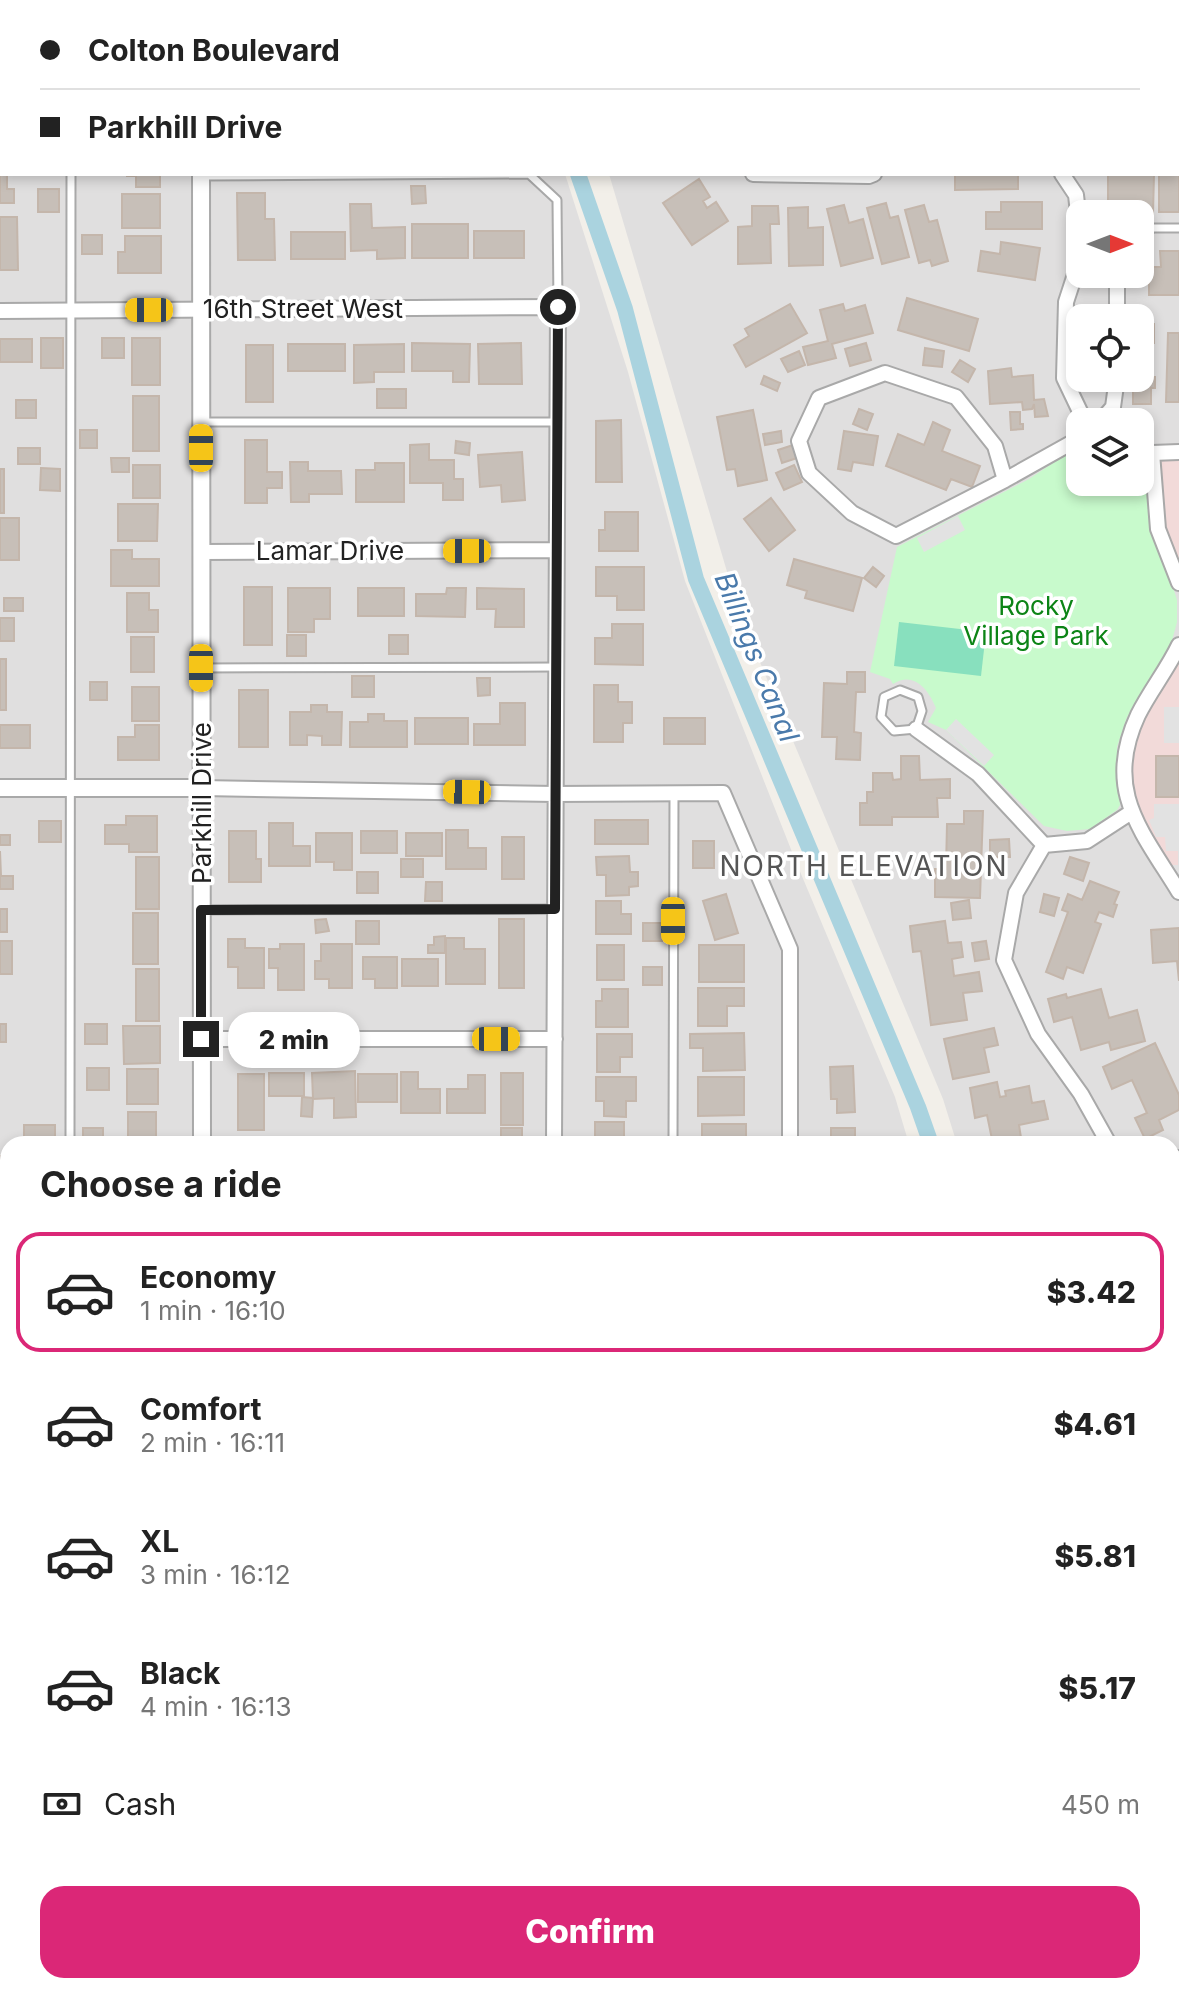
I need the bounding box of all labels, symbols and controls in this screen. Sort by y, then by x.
text: Colton Boulevard [88,32,340,68]
text: Parkhill Drive [88,109,282,145]
north arrow [1066,200,1154,288]
map controls [1066,200,1154,496]
route start [540,289,576,325]
street label: 16th Street West [203,293,403,324]
car [125,298,173,322]
button: locate [1066,304,1154,392]
button: layers [1066,408,1154,496]
car [189,424,213,472]
street label: Lamar Drive [256,535,404,566]
car [443,539,491,563]
water label: Billings Canal [708,567,807,747]
park label: Rocky Village Park [963,590,1109,651]
car [189,644,213,692]
street label: Parkhill Drive [186,722,217,884]
car [443,780,491,804]
district label: NORTH ELEVATION [719,849,1009,883]
car [661,897,685,945]
callout: 2 min [229,1011,361,1067]
route end [183,1021,219,1057]
text: 2 min [259,1024,329,1055]
car [472,1027,520,1051]
text: Choose a ride [40,1162,282,1206]
icon: car [44,1256,116,1328]
text: Economy [140,1259,276,1295]
text: $3.42 [1047,1274,1136,1310]
text: 1 min · 16:10 [140,1295,286,1326]
icon: car [44,1388,116,1460]
text: Comfort [140,1391,261,1427]
text: $4.61 [1054,1406,1136,1442]
text: 2 min · 16:11 [140,1427,285,1458]
icon: car [44,1520,116,1592]
text: XL [140,1523,179,1559]
text: $5.81 [1054,1538,1136,1574]
text: 3 min · 16:12 [140,1559,291,1590]
icon: car [44,1652,116,1724]
text: Black [140,1655,220,1691]
text: $5.17 [1059,1670,1136,1706]
text: 4 min · 16:13 [140,1691,291,1722]
icon: cash [40,1782,84,1826]
text: Cash [104,1786,176,1822]
text: 450 m [1061,1789,1140,1820]
button: Confirm [40,1886,1140,1978]

